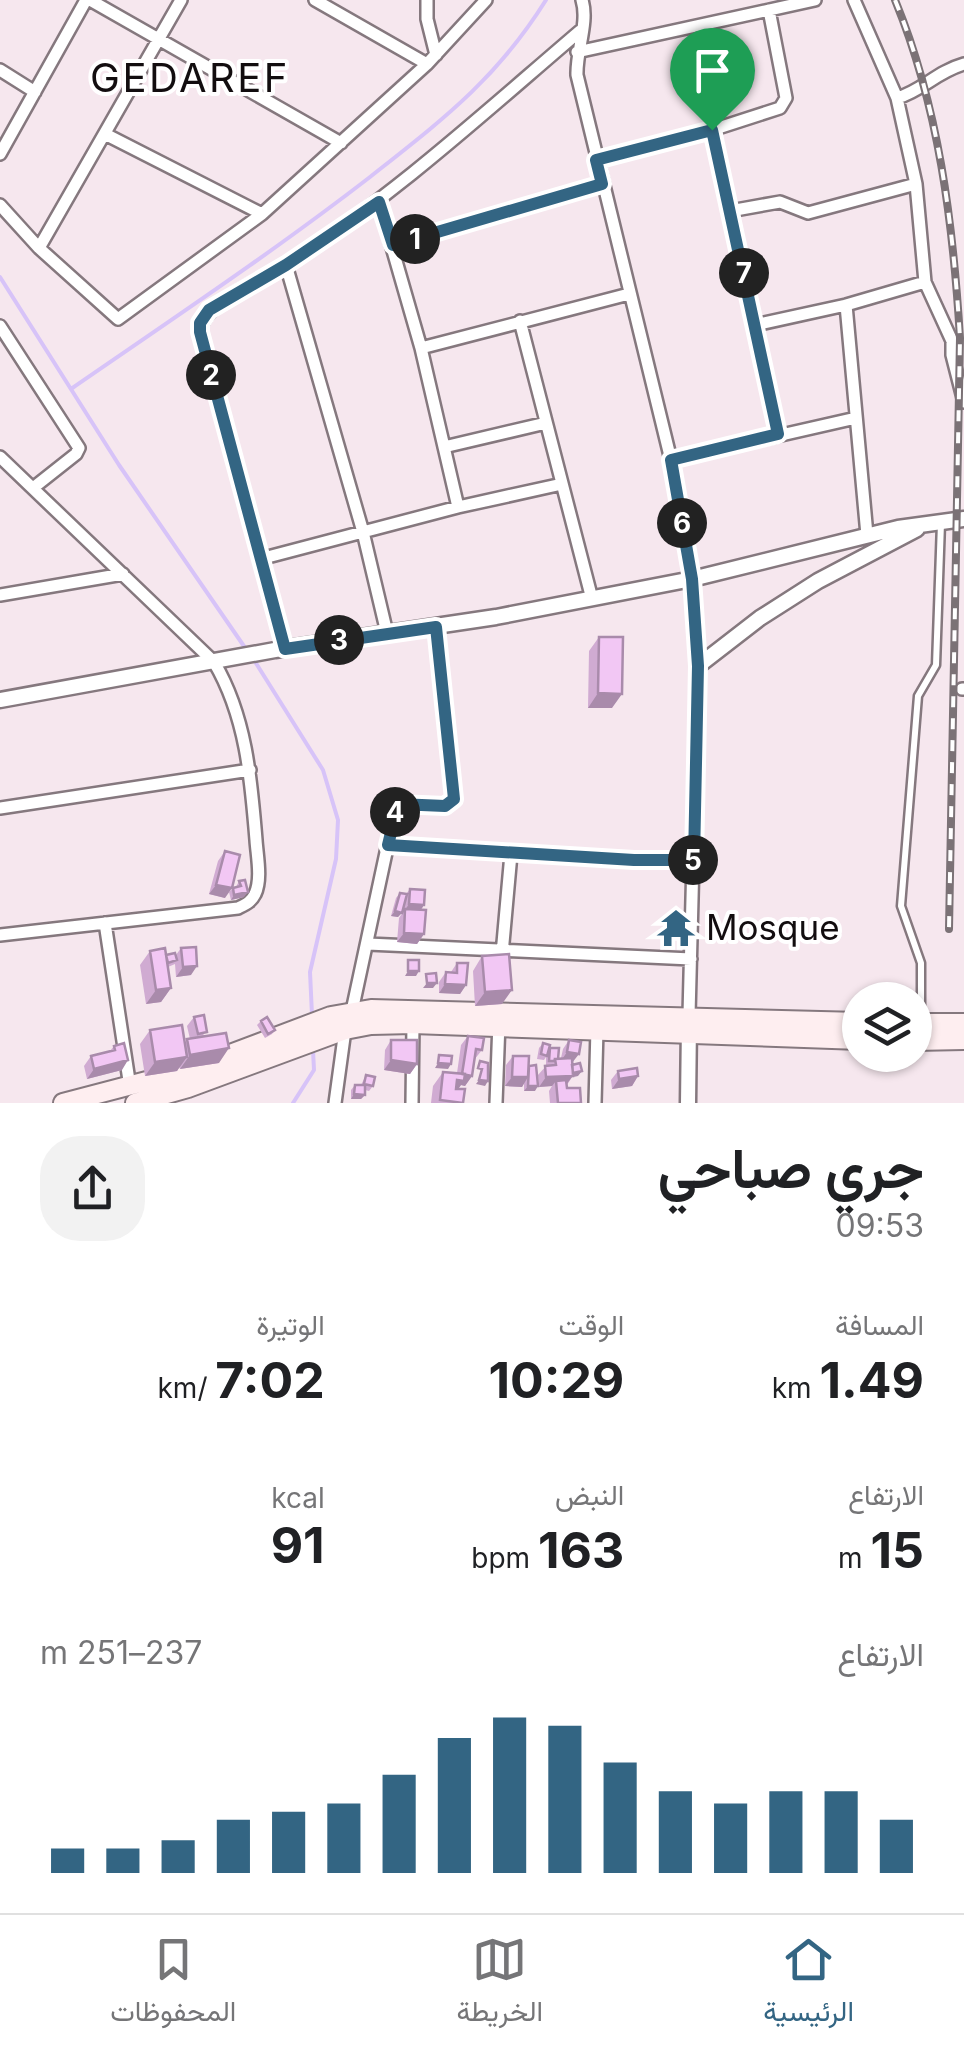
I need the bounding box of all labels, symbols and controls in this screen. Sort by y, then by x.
pin [670,28,755,131]
icon: arrive [685,43,740,98]
district label: GEDAREF [90,53,290,102]
pin: 1 [390,214,440,264]
text: 1 [409,222,421,256]
pin: 7 [719,248,769,298]
text: 7 [736,256,752,290]
pin: 2 [186,350,236,400]
text: 2 [202,358,220,392]
pin: 6 [657,498,707,548]
text: 6 [673,506,691,540]
pin: 3 [314,615,364,665]
text: 3 [330,623,348,657]
pin: 4 [370,787,420,837]
text: 4 [386,795,404,829]
pin: 5 [668,835,718,885]
text: 5 [684,843,702,877]
place label: Mosque [706,906,840,948]
temple icon: Mosque [655,907,697,949]
map controls [842,982,932,1072]
button: layers [842,982,932,1072]
text: جري صباحي [658,1135,924,1201]
button: share [40,1136,145,1241]
text: 09:53 [836,1206,924,1245]
text: الوتيرة [256,1308,325,1342]
text: الوقت [559,1308,624,1342]
text: المسافة [835,1308,924,1342]
text: 7:02 [215,1350,325,1410]
text: 10:29 [488,1350,624,1410]
text: 1.49 [819,1350,924,1410]
text: /km [157,1371,215,1405]
text: km [772,1371,819,1405]
text: النبض [555,1478,624,1512]
text: الارتفاع [848,1478,924,1512]
text: kcal [271,1481,325,1515]
text: 91 [271,1515,325,1575]
text: 163 [538,1520,624,1580]
text: 15 [870,1520,924,1580]
text: bpm [471,1541,538,1575]
text: m [838,1541,870,1575]
text: 237–251 m [40,1633,202,1672]
text: الارتفاع [837,1635,924,1674]
tab: المحفوظات [110,1932,236,2036]
tab: الخريطة [457,1932,543,2036]
tab: الرئيسية [763,1932,854,2036]

